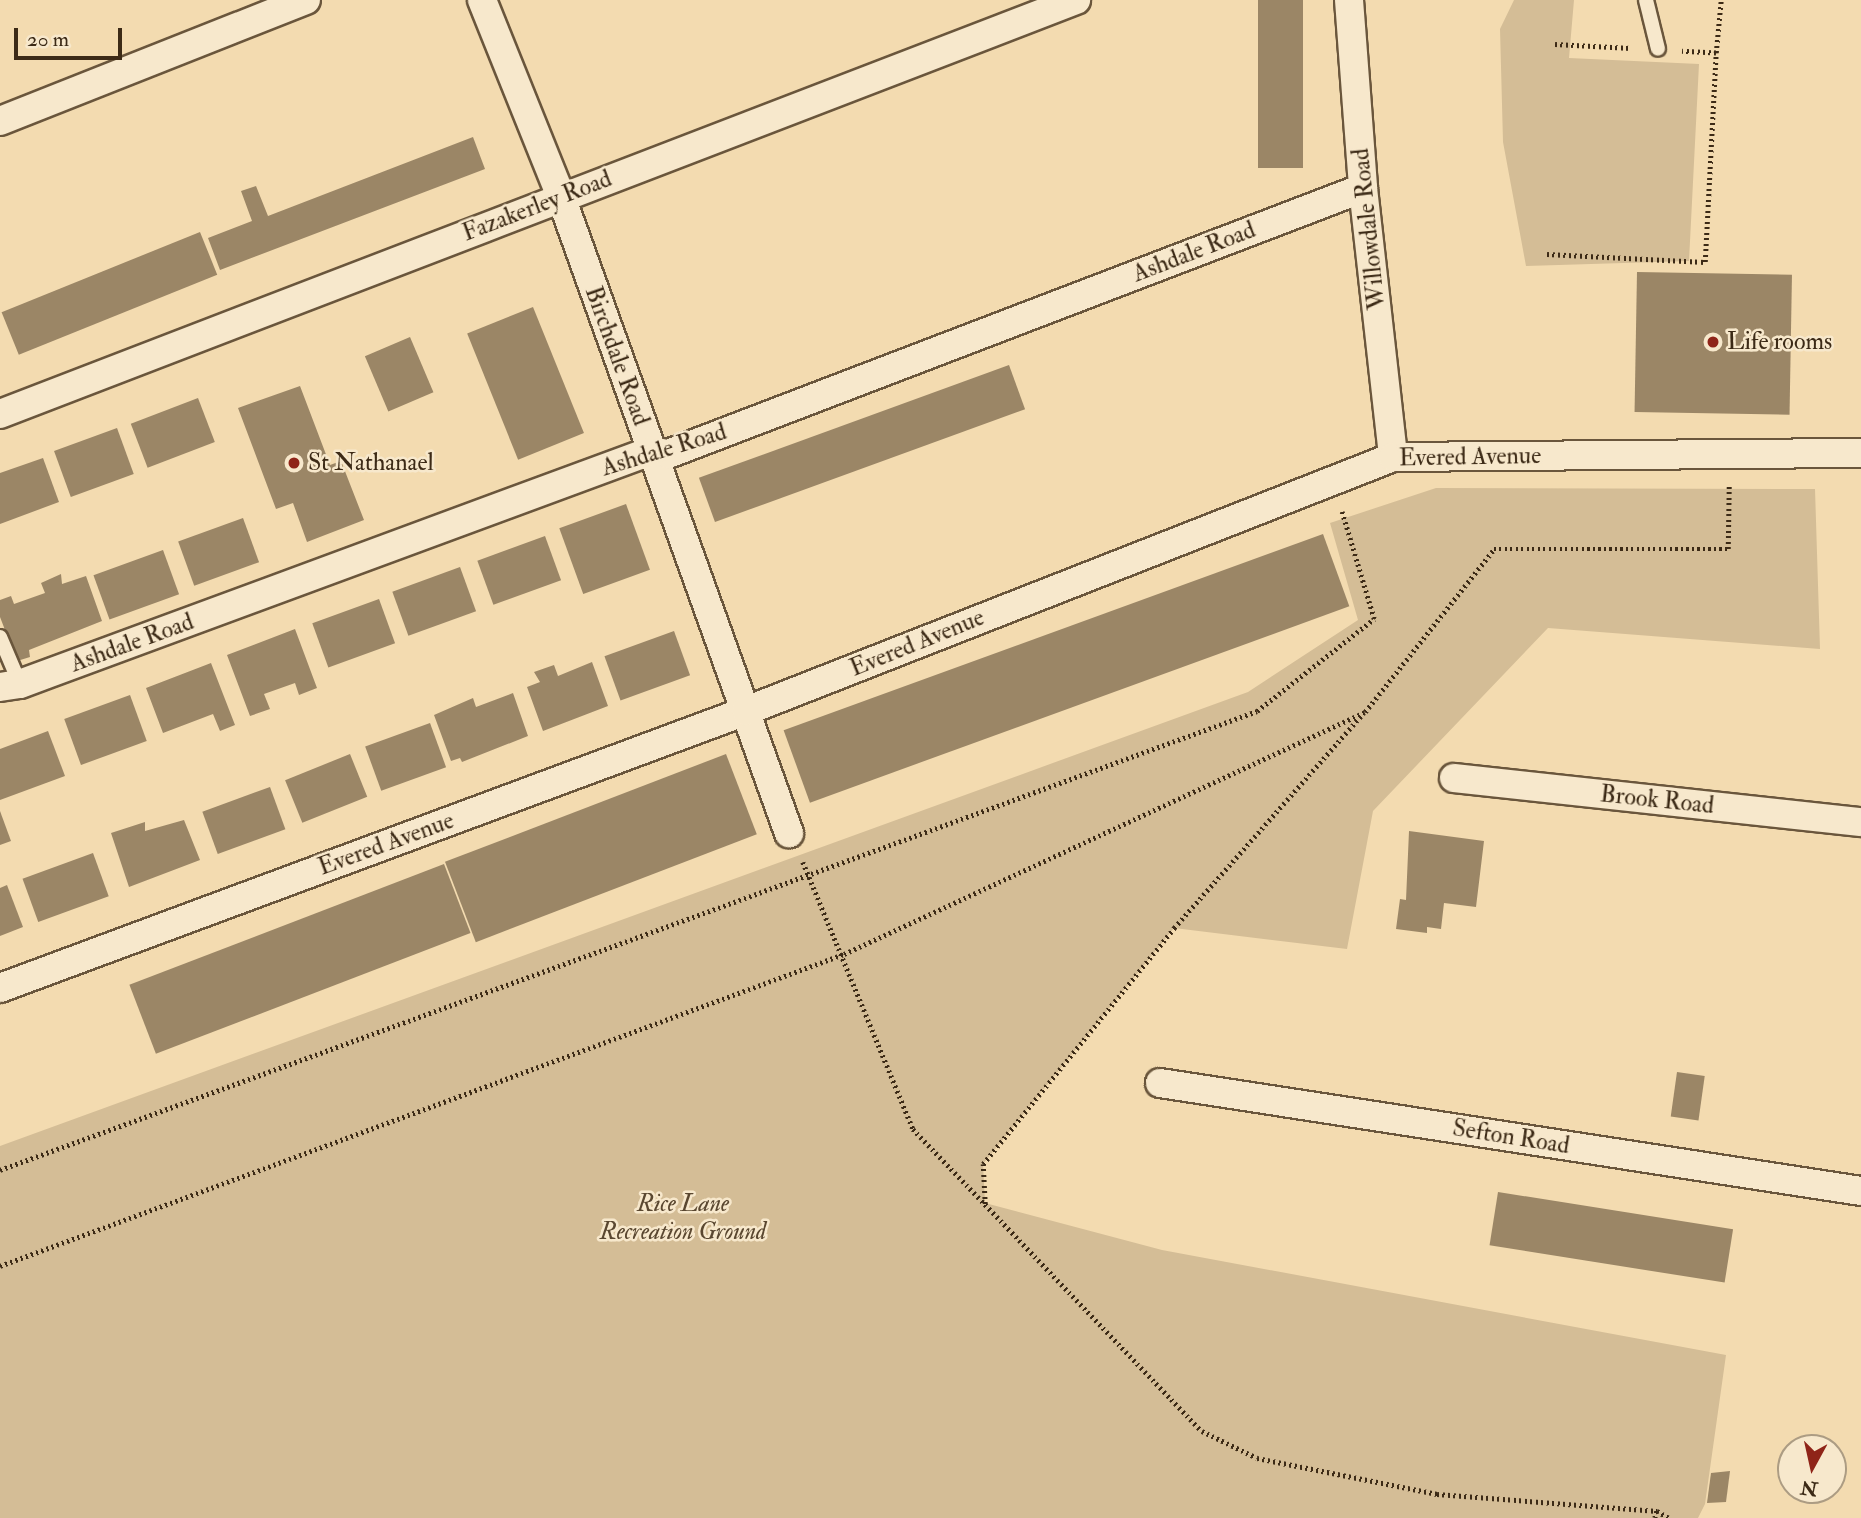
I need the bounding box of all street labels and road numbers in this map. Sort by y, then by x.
street label: Willowdale Road [1346,147,1392,311]
street label: Fazakerley Road [458,164,616,248]
street label: Ashdale Road [1129,215,1259,289]
street label: Birchdale Road [578,282,656,430]
street label: Ashdale Road [598,417,730,483]
street label: Evered Avenue [1399,441,1541,473]
street label: Evered Avenue [846,603,988,683]
street label: Ashdale Road [66,607,198,679]
street label: Brook Road [1599,780,1715,820]
street label: Evered Avenue [314,806,458,882]
street label: Sefton Road [1450,1114,1572,1160]

